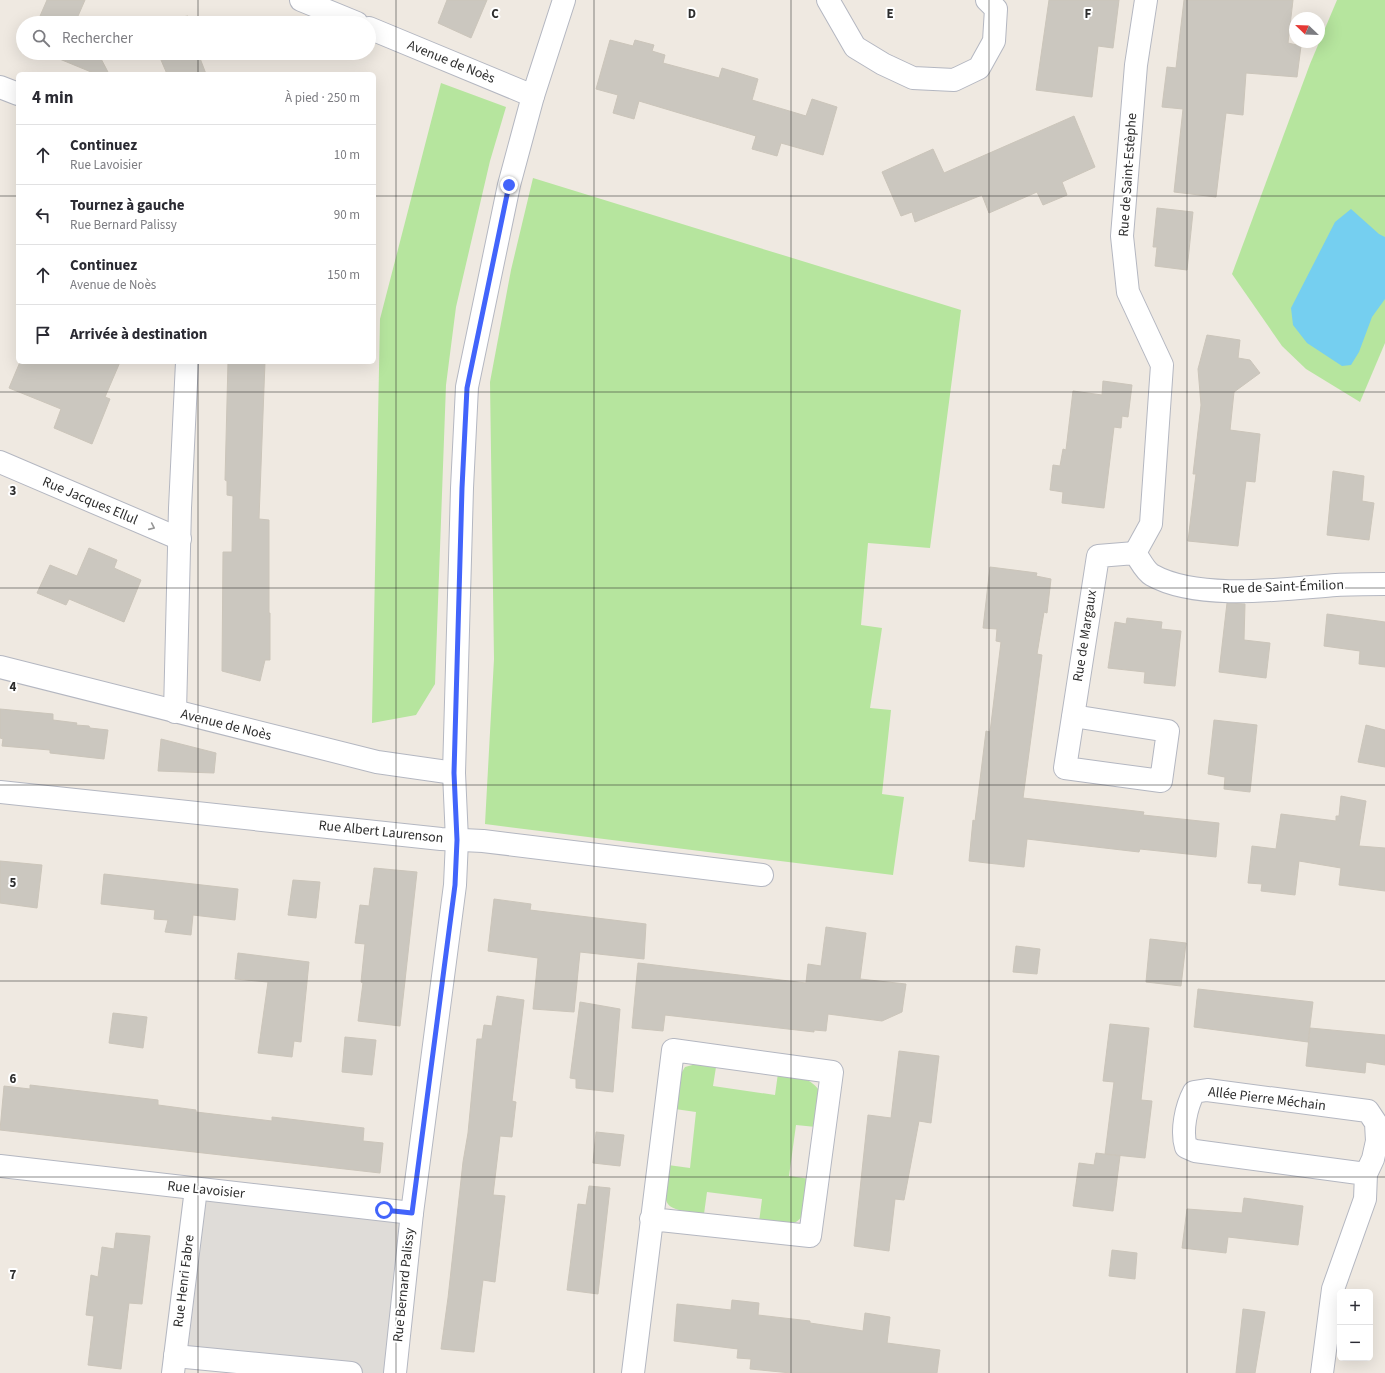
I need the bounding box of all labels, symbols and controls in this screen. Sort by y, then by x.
text: C [491,5,499,23]
text: D [688,5,696,23]
text: E [886,5,894,23]
text: F [1085,5,1092,23]
north arrow [1289,12,1325,48]
search box [16,16,376,60]
icon: search [30,27,52,49]
text: Rechercher [62,28,133,49]
street label: Avenue de Noès [404,35,498,89]
text: 4 min [32,86,73,110]
text: À pied · 250 m [285,89,360,107]
street label: Rue de Saint-Estèphe [1114,112,1142,238]
text: Continuez [70,135,137,156]
icon: ahead [32,144,54,166]
text: 10 m [334,146,360,164]
text: Rue Lavoisier [70,156,142,174]
route end [500,176,518,194]
text: Tournez à gauche [70,195,185,216]
icon: left [32,204,54,226]
text: 90 m [334,206,360,224]
text: Rue Bernard Palissy [70,216,177,234]
text: Continuez [70,255,137,276]
icon: ahead [32,264,54,286]
text: 150 m [327,266,360,284]
text: Avenue de Noès [70,276,156,294]
icon: arrive [32,324,54,346]
text: Arrivée à destination [70,324,207,345]
street label: Rue Jacques Ellul [39,472,141,530]
text: 3 [10,482,17,500]
one-way arrow [147,522,155,530]
street label: Rue de Saint-Émilion [1222,575,1344,599]
street label: Rue de Margaux [1068,588,1102,683]
text: 4 [10,678,17,696]
street label: Avenue de Noès [178,704,274,746]
street label: Rue Albert Laurenson [318,815,444,849]
text: 5 [10,874,17,892]
text: 6 [10,1070,17,1088]
street label: Allée Pierre Méchain [1207,1082,1327,1116]
street label: Rue Lavoisier [166,1176,246,1204]
route start [375,1201,393,1219]
street label: Rue Bernard Palissy [388,1226,420,1343]
street label: Rue Henri Fabre [168,1234,200,1328]
text: 7 [10,1266,17,1284]
map controls [1337,1289,1373,1361]
button: + [1337,1289,1373,1325]
button: − [1337,1325,1373,1361]

